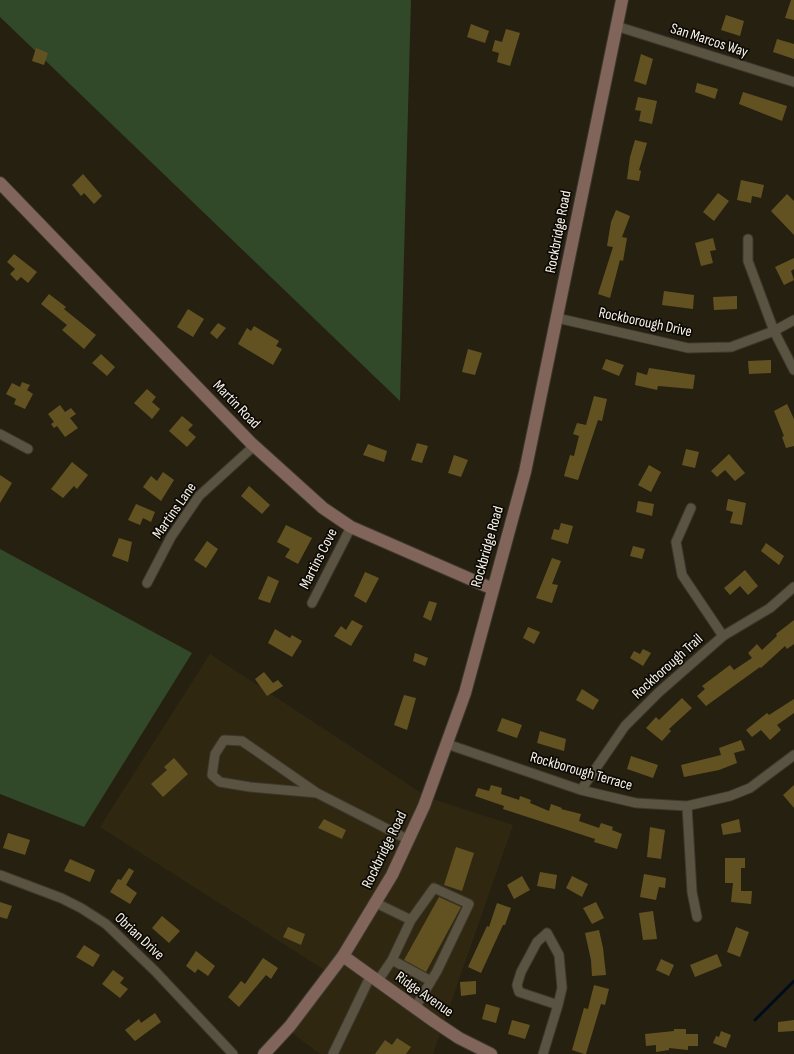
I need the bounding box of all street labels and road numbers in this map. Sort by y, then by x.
street label: San Marcos Way [668,20,750,62]
street label: Rockbridge Road [542,189,576,275]
street label: Rockborough Drive [597,304,693,342]
street label: Martin Road [209,377,263,433]
street label: Martins Lane [149,479,201,543]
street label: Rockbridge Road [468,504,508,590]
street label: Martins Cove [296,526,342,592]
street label: Rockborough Trail [629,631,707,703]
street label: Rockborough Terrace [528,749,634,795]
street label: Rockbridge Road [359,808,411,892]
street label: Obrian Drive [110,909,168,965]
street label: Ridge Avenue [391,968,457,1022]

